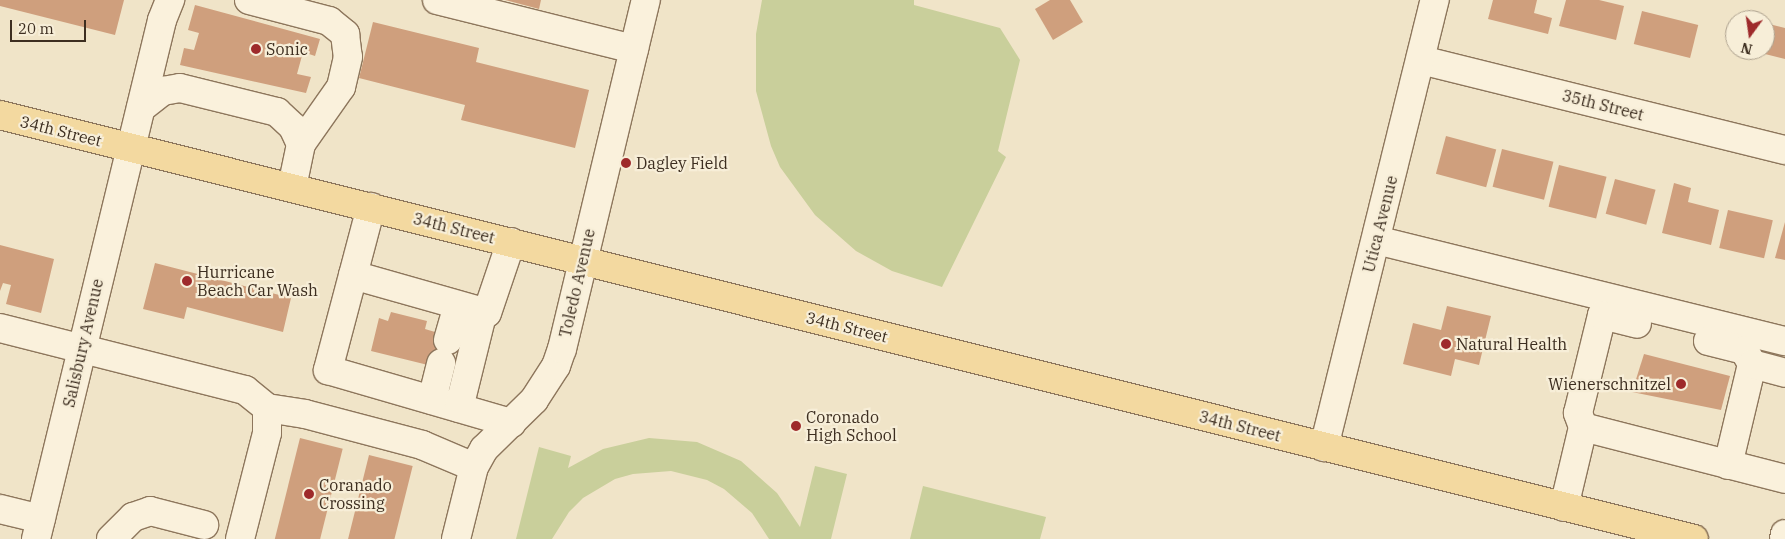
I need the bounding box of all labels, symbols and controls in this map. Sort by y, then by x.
scale bar [12,10,89,42]
north arrow [1725,10,1775,60]
text: 20 m [18,19,54,38]
place label: Sonic [266,39,308,59]
text: N [1739,39,1754,59]
marker: Sonic [250,43,262,55]
street label: 35th Street [1560,86,1646,124]
street label: 34th Street [18,112,104,150]
place label: Dagley Field [636,153,728,173]
marker: Dagley Field [620,157,632,169]
street label: Utica Avenue [1359,173,1401,275]
street label: 34th Street [411,209,497,247]
street label: Toledo Avenue [555,227,599,339]
place label: Hurricane Beach Car Wash [197,262,318,300]
marker: Hurricane Beach Car Wash [181,275,193,287]
street label: Salisbury Avenue [59,277,107,409]
street label: 34th Street [804,308,890,346]
place label: Natural Health [1456,334,1567,354]
marker: Natural Health [1440,338,1452,350]
place label: Wienerschnitzel [1548,374,1671,394]
marker: Wienerschnitzel [1675,378,1687,390]
place label: Coronado High School [806,407,897,445]
street label: 34th Street [1197,407,1283,445]
marker: Coronado High School [790,420,802,432]
place label: Coranado Crossing [319,475,392,513]
marker: Coranado Crossing [303,488,315,500]

